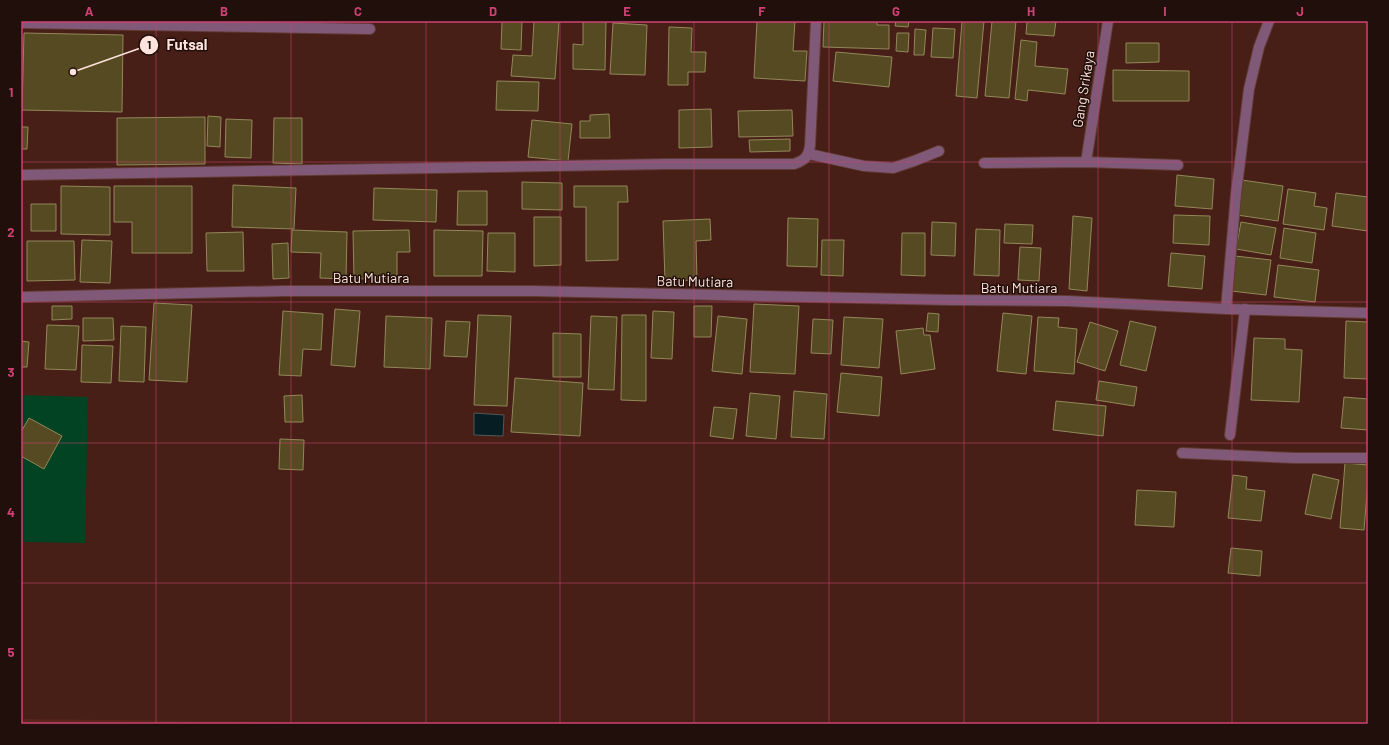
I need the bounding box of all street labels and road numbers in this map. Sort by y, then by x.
street label: Gang Srikaya [1069,49,1097,129]
street label: Batu Mutiara [333,269,409,286]
street label: Batu Mutiara [656,272,734,290]
street label: Batu Mutiara [981,279,1057,296]

